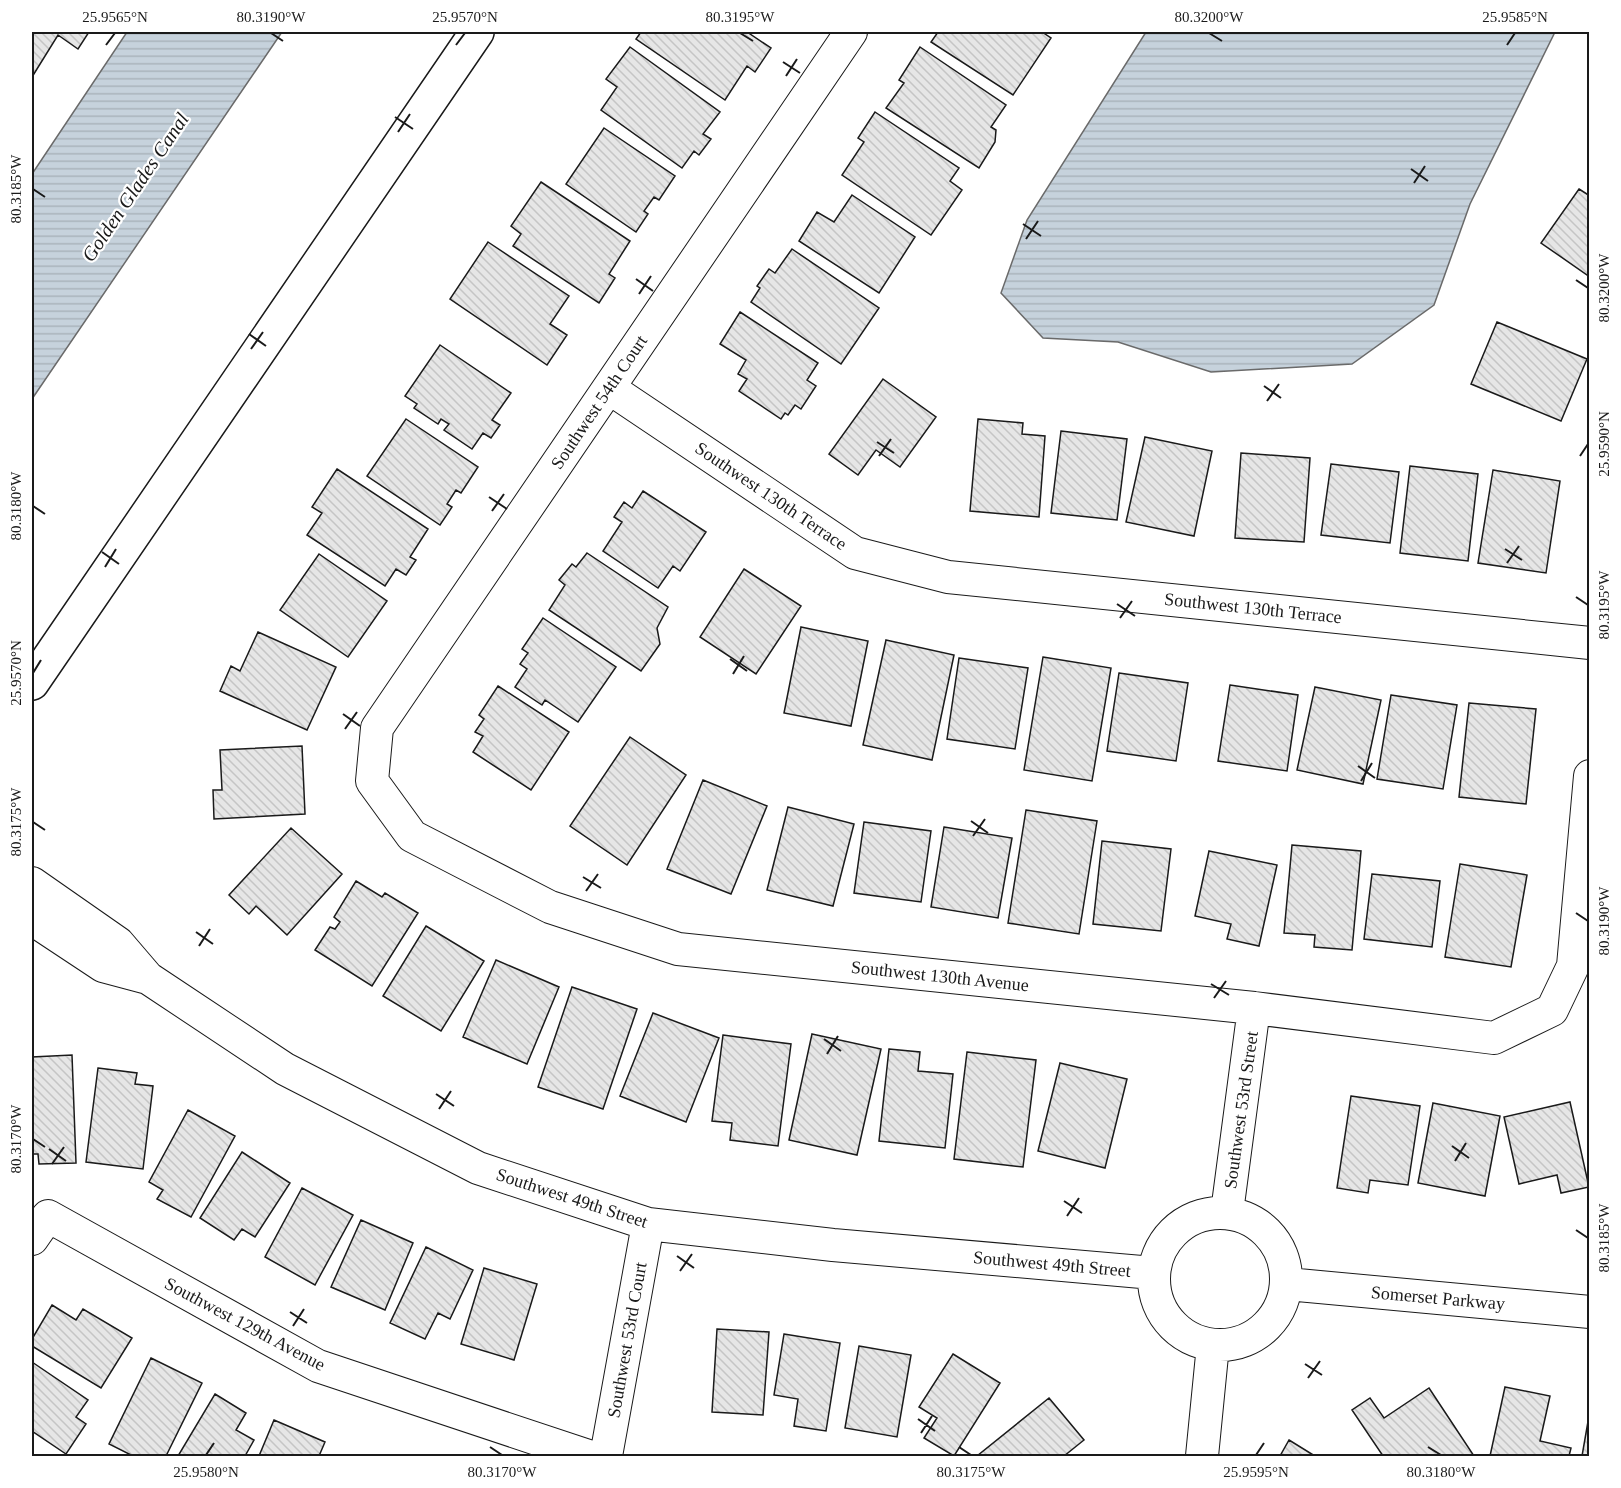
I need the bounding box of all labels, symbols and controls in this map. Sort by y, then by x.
text: 25.9565°N [82,9,148,25]
text: 80.3190°W [237,9,306,25]
text: 25.9570°N [432,9,498,25]
text: 80.3195°W [706,9,775,25]
text: 80.3200°W [1175,9,1244,25]
text: 25.9585°N [1482,9,1548,25]
water label: Golden Glades Canal [77,108,193,265]
text: 80.3185°W [8,154,24,223]
text: 80.3200°W [1596,253,1612,322]
street label: Southwest 54th Court [547,331,651,473]
text: 25.9590°N [1596,411,1612,477]
street label: Southwest 130th Terrace [691,438,851,554]
text: 80.3180°W [8,471,24,540]
text: 80.3195°W [1596,570,1612,639]
street label: Southwest 130th Terrace [1163,589,1343,627]
text: 25.9570°N [8,640,24,706]
text: 80.3175°W [8,787,24,856]
text: 80.3190°W [1596,886,1612,955]
street label: Southwest 130th Avenue [850,957,1030,995]
street label: Southwest 53rd Street [1220,1030,1262,1190]
text: 80.3170°W [8,1104,24,1173]
street label: Southwest 49th Street [494,1164,650,1232]
text: 80.3185°W [1596,1203,1612,1272]
street label: Southwest 49th Street [972,1247,1132,1281]
street label: Southwest 53rd Court [603,1260,651,1420]
street label: Southwest 129th Avenue [161,1273,329,1375]
street label: Somerset Parkway [1370,1282,1506,1314]
text: 25.9580°N [173,1464,239,1480]
text: 80.3170°W [468,1464,537,1480]
text: 80.3175°W [937,1464,1006,1480]
text: 25.9595°N [1223,1464,1289,1480]
text: 80.3180°W [1407,1464,1476,1480]

